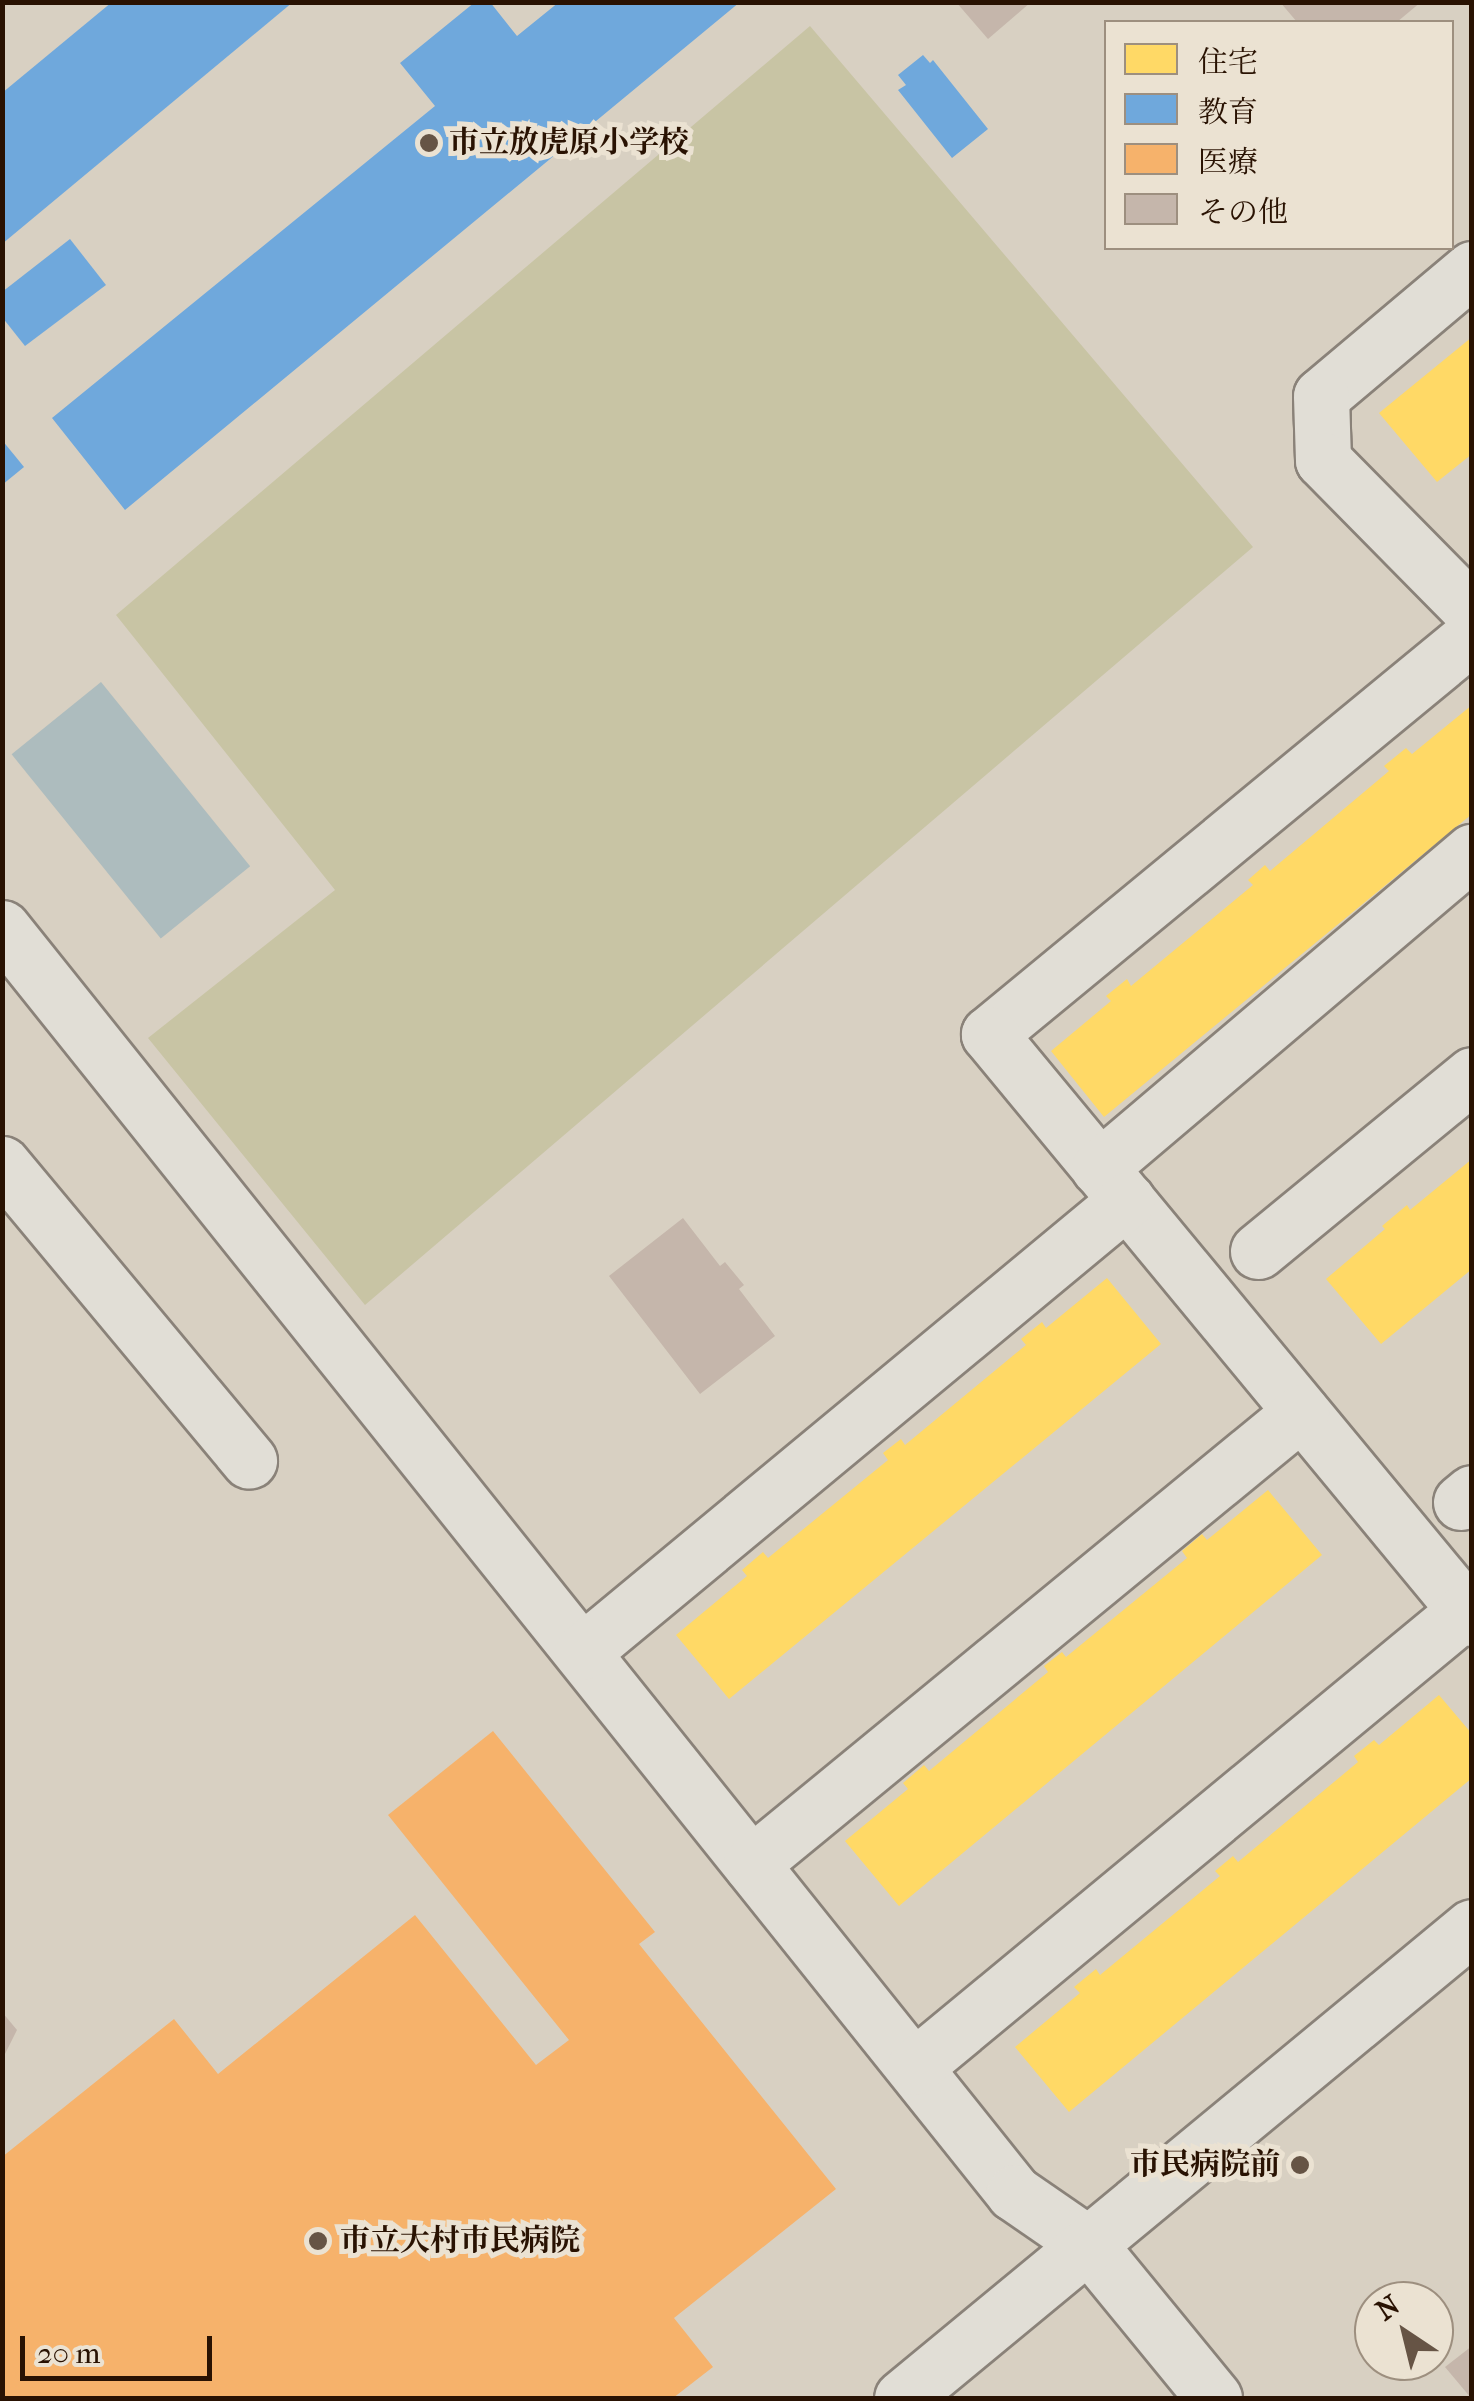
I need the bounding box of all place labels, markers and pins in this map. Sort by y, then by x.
place label: 市立放虎原小学校 [449,125,689,161]
marker: 市立放虎原小学校 [418,132,440,154]
place label: 市民病院前 [1130,2147,1280,2183]
marker: 市民病院前 [1289,2154,1311,2176]
place label: 市立大村市民病院 [340,2223,580,2259]
marker: 市立大村市民病院 [305,2228,331,2254]

